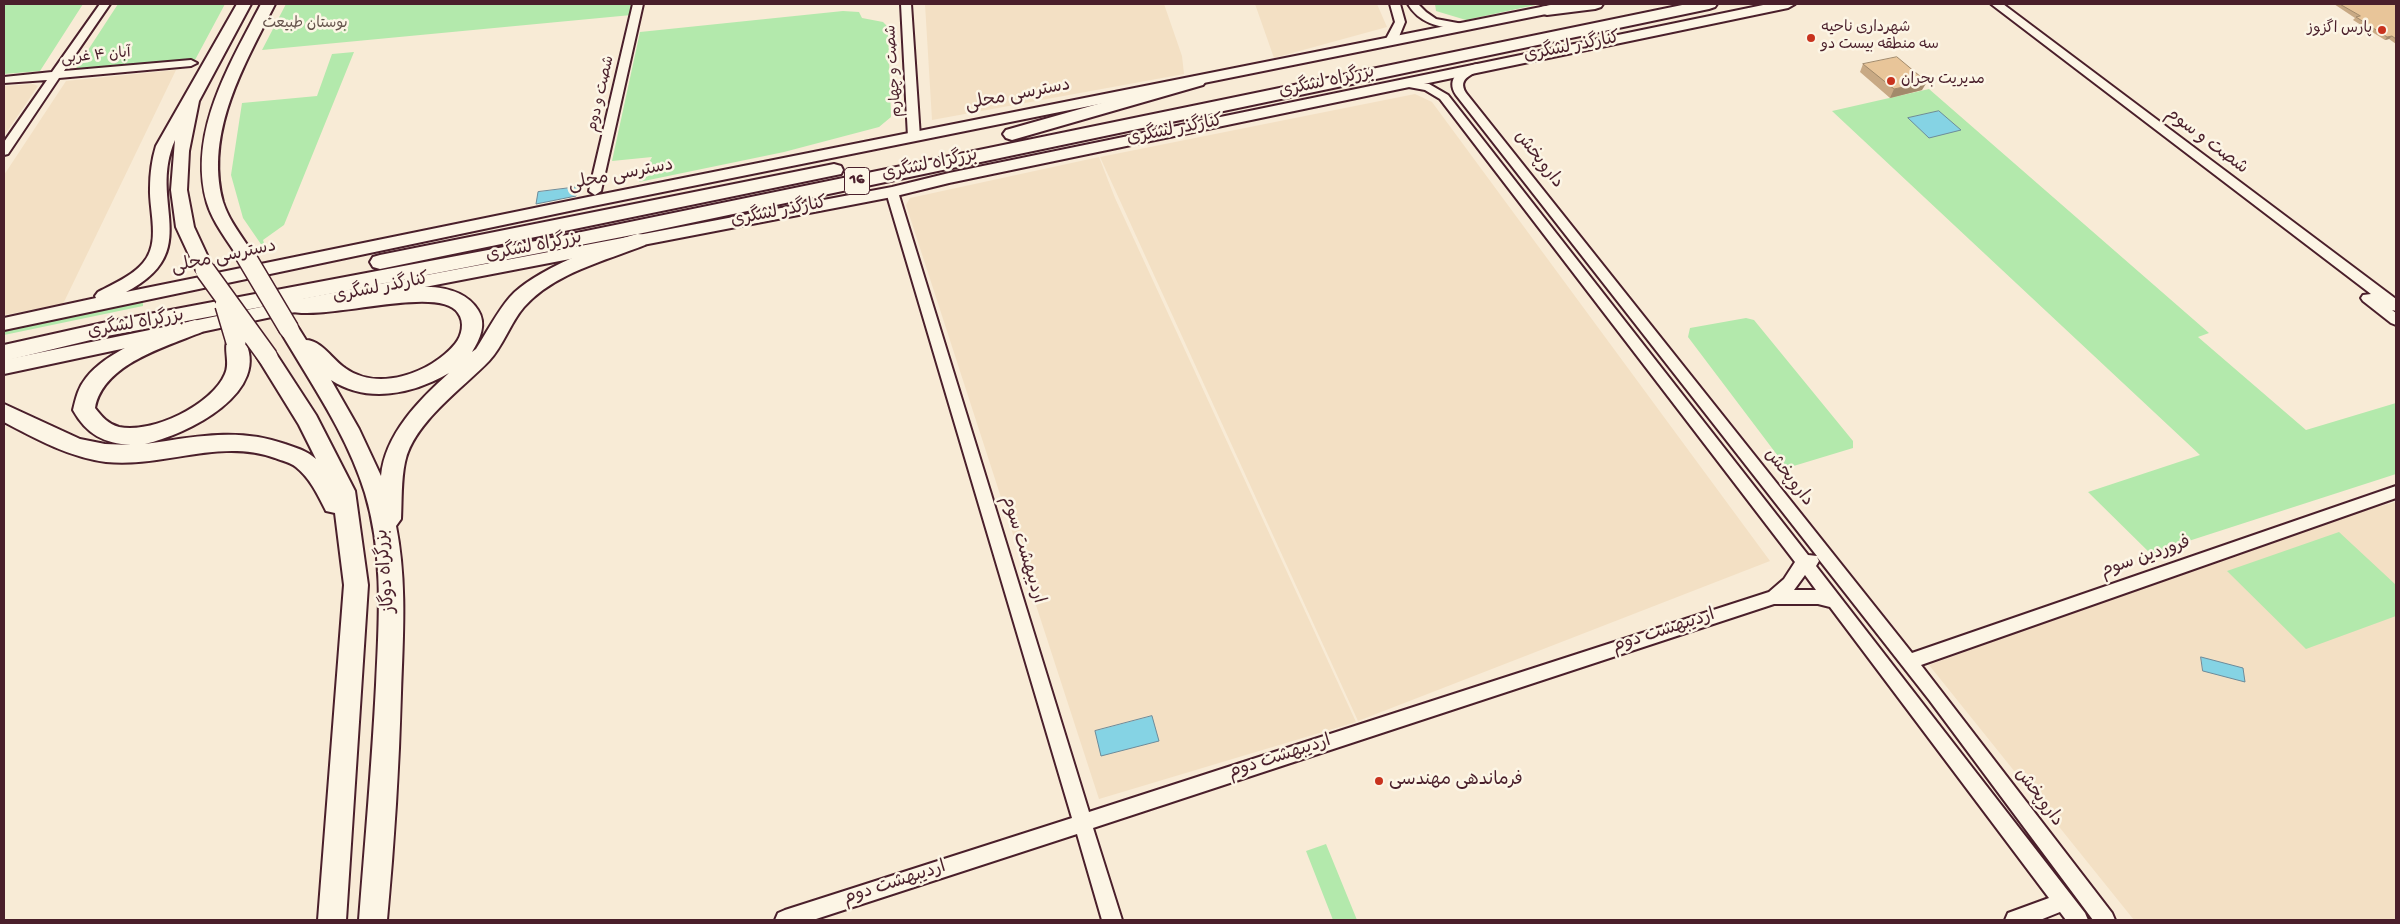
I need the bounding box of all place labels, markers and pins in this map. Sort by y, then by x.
place label: شهرداری ناحیه سه منطقه بیست دو [1821,20,1939,55]
place label: پارس اگزوز [2307,21,2372,39]
marker: پارس اگزوز [2376,24,2388,36]
marker: شهرداری ناحیه سه منطقه بیست دو [1805,32,1817,44]
place label: مدیریت بحران [1901,72,1985,90]
marker: مدیریت بحران [1885,75,1897,87]
place label: فرماندهی مهندسی [1389,770,1523,792]
marker: فرماندهی مهندسی [1373,775,1385,787]

